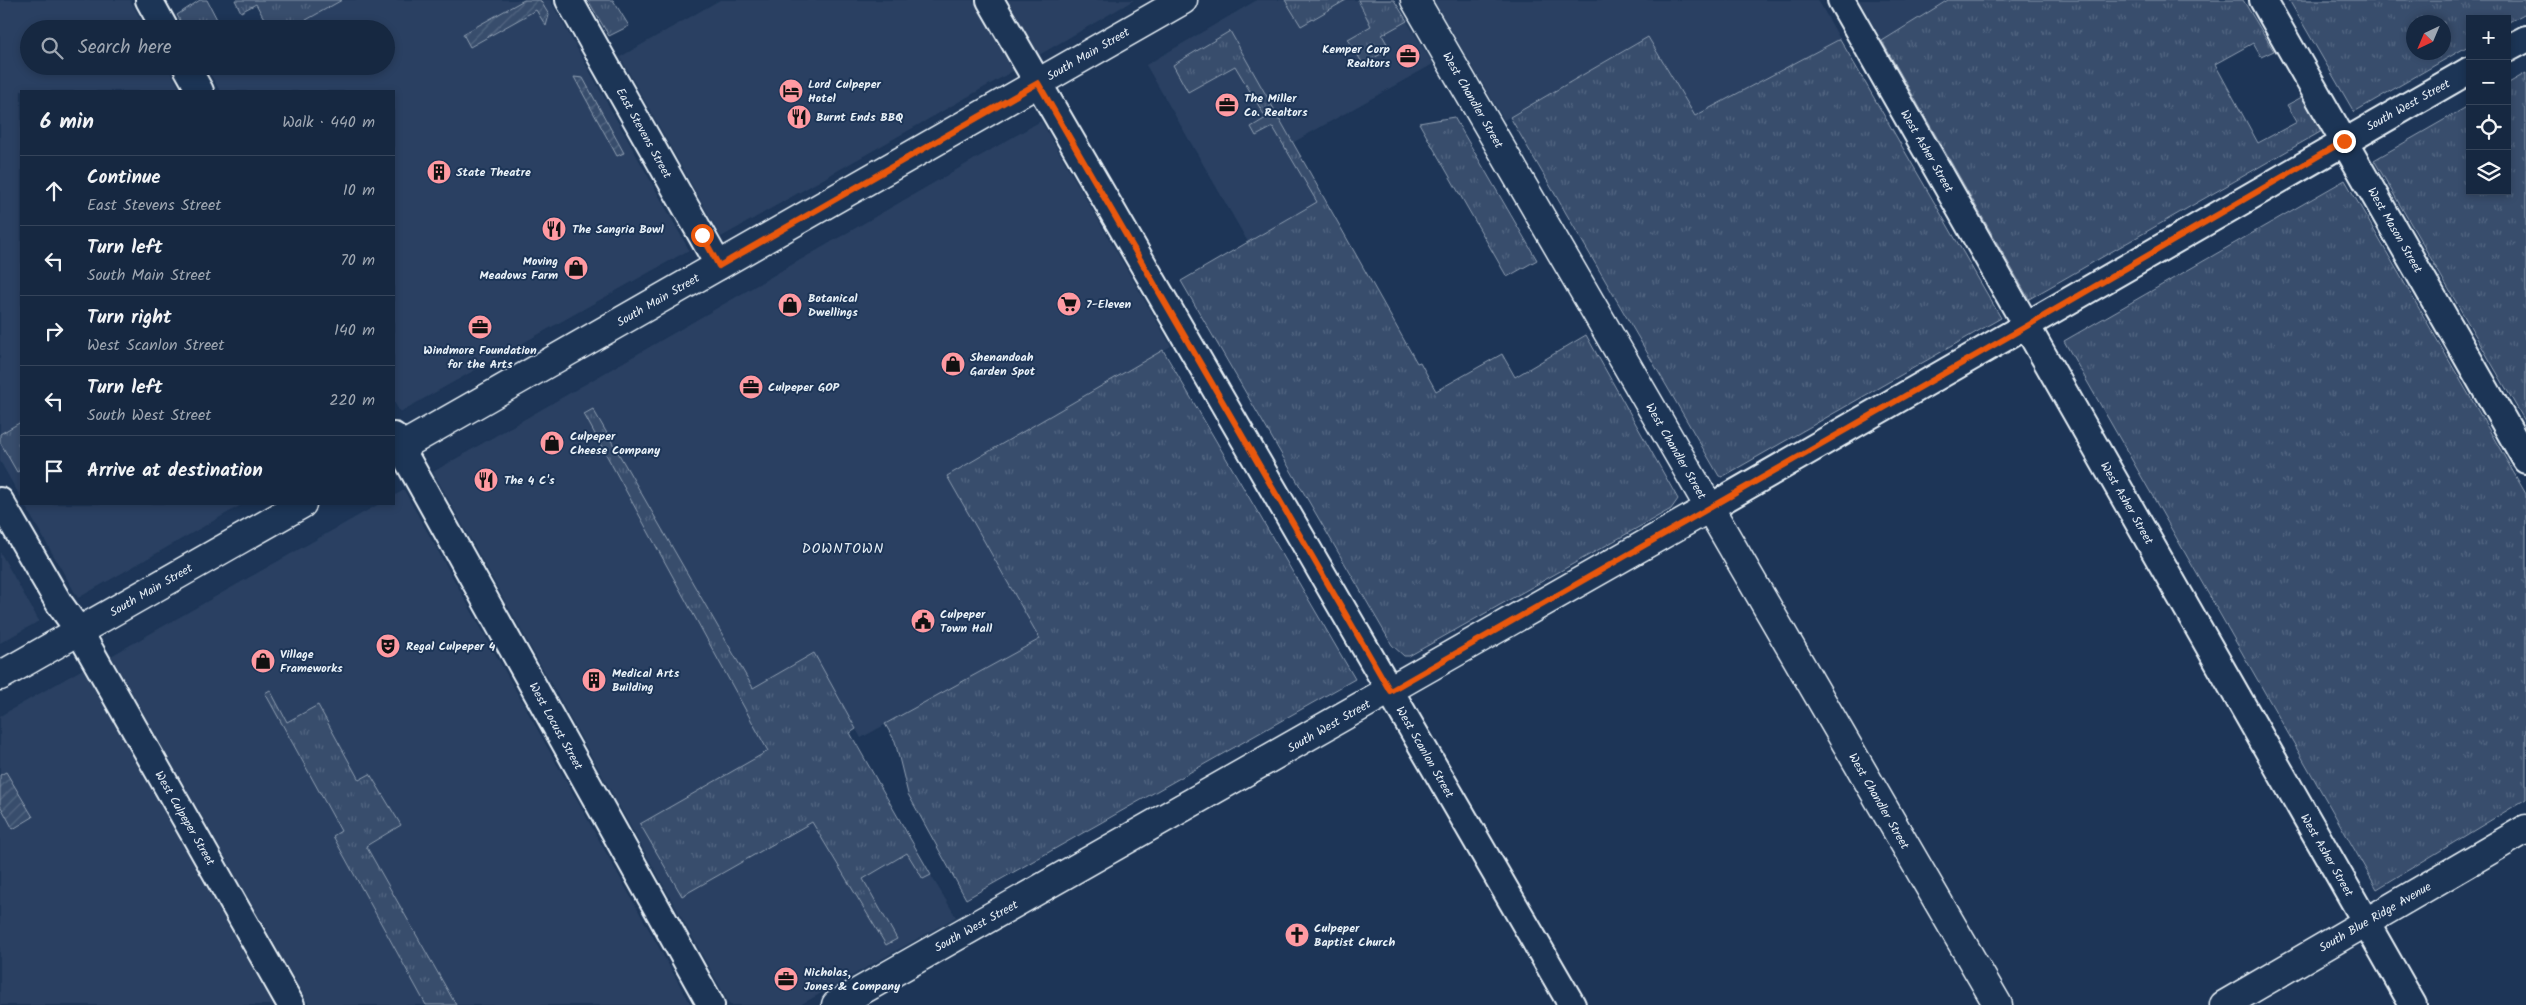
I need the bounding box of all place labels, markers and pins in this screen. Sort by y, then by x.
place label: Kemper Corp Realtors [1322,40,1391,73]
office icon: Kemper Corp Realtors [1395,43,1421,69]
place label: Lord Culpeper Hotel [808,75,882,108]
hotel icon: Lord Culpeper Hotel [778,78,804,104]
place label: The Miller Co. Realtors [1244,89,1308,122]
office icon: The Miller Co. Realtors [1214,92,1240,118]
restaurant icon: Burnt Ends BBQ [786,104,812,130]
place label: Burnt Ends BBQ [816,108,903,127]
building icon: State Theatre [426,159,452,185]
place label: State Theatre [456,163,531,182]
restaurant icon: The Sangria Bowl [541,216,567,242]
place label: The Sangria Bowl [572,220,665,239]
place label: Moving Meadows Farm [479,252,558,285]
shop icon: Moving Meadows Farm [563,255,589,281]
place label: Botanical Dwellings [808,289,858,322]
supermarket icon: 7-Eleven [1056,291,1082,317]
shop icon: Botanical Dwellings [777,292,803,318]
place label: 7-Eleven [1086,295,1132,314]
office icon: Windmore Foundation for the Arts [467,314,493,340]
place label: Windmore Foundation for the Arts [423,341,537,374]
place label: Shenandoah Garden Spot [970,348,1036,381]
shop icon: Shenandoah Garden Spot [940,351,966,377]
office icon: Culpeper GOP [738,374,764,400]
place label: Culpeper GOP [768,378,840,397]
place label: Culpeper Cheese Company [570,427,661,460]
shop icon: Culpeper Cheese Company [539,430,565,456]
restaurant icon: The 4 C's [473,467,499,493]
place label: The 4 C's [504,471,555,490]
place label: Culpeper Town Hall [940,605,993,638]
public building icon: Culpeper Town Hall [910,608,936,634]
theatre icon: Regal Culpeper 4 [375,633,401,659]
place label: Regal Culpeper 4 [406,637,496,656]
place label: Village Frameworks [280,645,343,678]
shop icon: Village Frameworks [250,648,276,674]
place label: Medical Arts Building [612,664,680,697]
building icon: Medical Arts Building [581,667,607,693]
place label: Culpeper Baptist Church [1314,919,1395,952]
church icon: Culpeper Baptist Church [1284,922,1310,948]
place label: Nicholas, Jones & Company [804,963,901,996]
office icon: Nicholas, Jones & Company [773,966,799,992]

